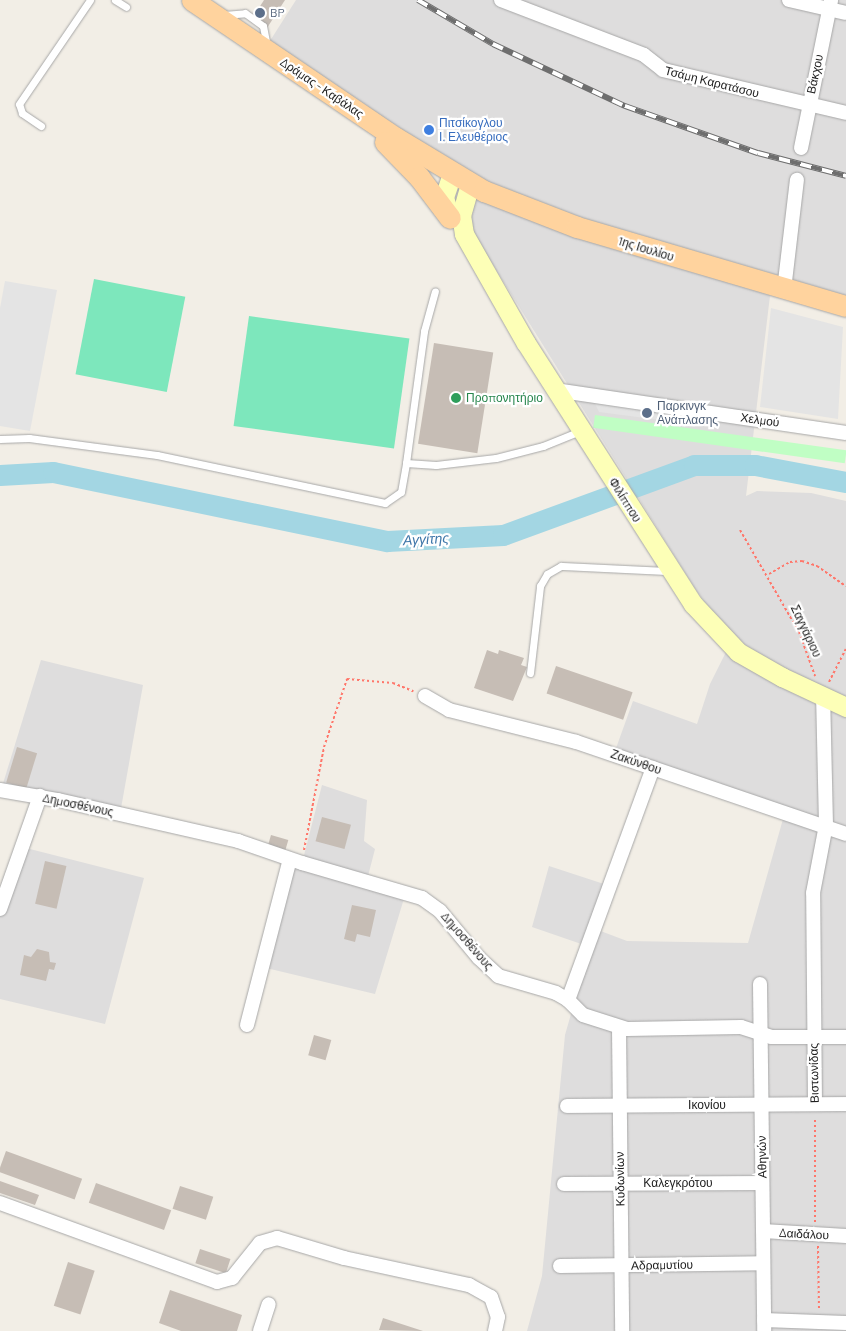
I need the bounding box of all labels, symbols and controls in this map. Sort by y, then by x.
place label: BP [270,6,285,20]
marker: BP [254,7,266,19]
street label: Βάκχου [804,53,826,95]
street label: Δράμας - Καβάλας [278,55,366,121]
street label: Τσάμη Καρατάσου [663,63,761,101]
place label: Πιτσίκογλου Ι. Ελευθέριος [439,116,508,144]
marker: Πιτσίκογλου Ι. Ελευθέριος [423,124,435,136]
street label: 1ης Ιουλίου [616,234,676,264]
place label: Προπονητήριο [466,391,543,405]
marker: Προπονητήριο [450,392,462,404]
place label: Παρκινγκ Ανάπλασης [657,399,718,427]
marker: Παρκινγκ Ανάπλασης [641,407,653,419]
street label: Χελμού [740,410,780,430]
street label: Φιλίππου [606,475,644,525]
water label: Αγγίτης [403,529,449,549]
street label: Σαγγάριου [788,603,824,659]
street label: Ζακύνθου [609,747,663,777]
street label: Δημοσθένους [41,790,115,820]
street label: Δημοσθένους [438,909,496,973]
street label: Βιστωνίδας [806,1043,822,1103]
street label: Ικονίου [688,1098,726,1112]
street label: Αθηνών [754,1136,770,1178]
street label: Κυδωνίων [612,1152,628,1206]
street label: Καλεγκρότου [643,1176,713,1190]
street label: Δαιδάλου [779,1226,829,1242]
street label: Αδραμυτίου [631,1257,693,1273]

